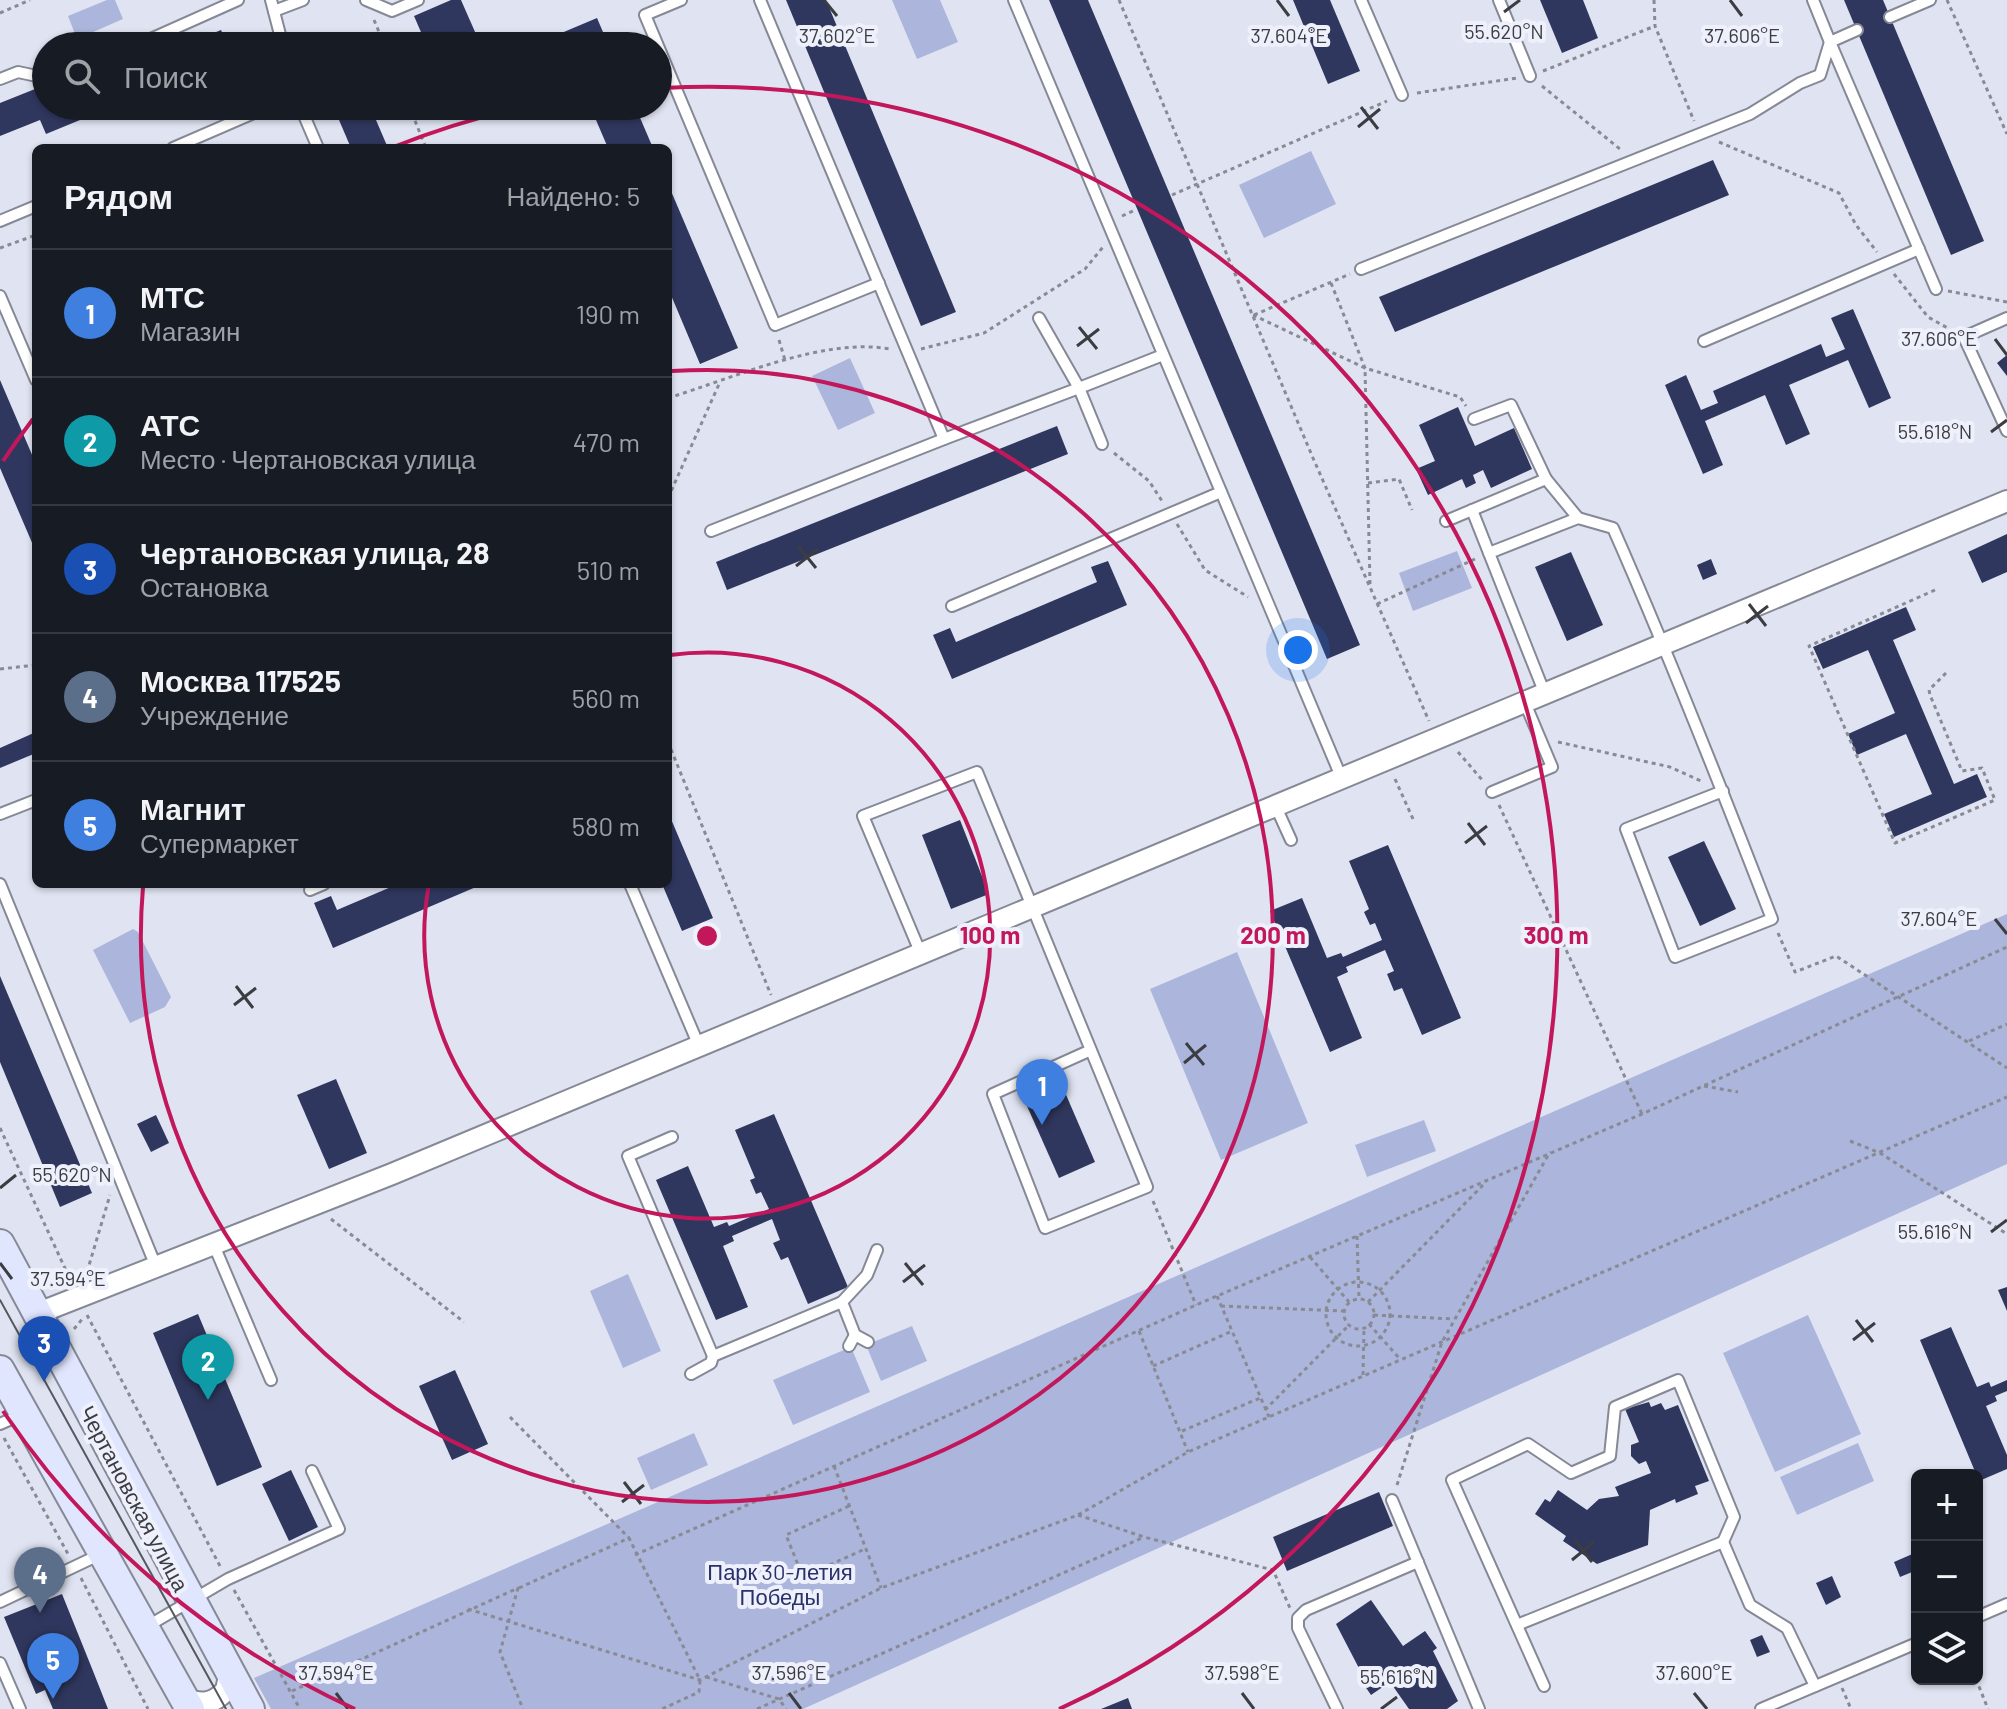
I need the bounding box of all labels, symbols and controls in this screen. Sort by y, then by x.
text: 55.620°N [1464,19,1544,43]
text: 37.602°E [799,23,875,47]
text: 37.604°E [1251,23,1327,47]
text: 37.606°E [1704,23,1780,47]
search box [32,32,672,120]
icon: search [60,54,104,98]
text: Поиск [124,58,207,94]
text: Рядом [64,175,173,216]
text: Найдено: 5 [506,180,640,211]
text: МТС [140,278,205,314]
text: 1 [85,298,95,329]
text: 190 m [576,298,640,329]
text: Магазин [140,315,240,346]
text: 37.606°E [1901,326,1977,350]
text: АТС [140,406,200,442]
text: 55.618°N [1898,419,1972,443]
text: 2 [83,426,97,457]
text: 470 m [573,426,640,457]
text: Место · Чертановская улица [140,443,476,474]
text: Чертановская улица, 28 [140,534,489,570]
text: 3 [83,554,97,585]
text: 510 m [577,554,640,585]
text: Остановка [140,571,268,602]
your location [1278,630,1318,670]
text: Москва 117525 [140,662,341,698]
text: 4 [82,682,98,713]
text: 560 m [572,682,640,713]
text: Учреждение [140,699,289,730]
text: Магнит [140,790,246,826]
text: 5 [83,810,97,841]
text: 580 m [572,810,640,841]
text: Супермаркет [140,827,299,858]
text: 37.604°E [1901,906,1977,930]
text: 100 m [960,920,1020,949]
text: 200 m [1240,920,1306,949]
text: 300 m [1523,920,1589,949]
centre of rings [693,922,721,950]
pin: 1 [1016,1059,1068,1125]
text: 55.620°N [32,1162,112,1186]
text: 55.616°N [1898,1219,1972,1243]
text: 37.594°E [30,1266,106,1290]
pin: 3 [18,1316,70,1382]
pin: 2 [182,1334,234,1400]
street label: Чертановская улица [74,1401,195,1596]
map controls [1911,1469,1983,1685]
button: + [1911,1469,1983,1541]
button: − [1911,1541,1983,1613]
pin: 4 [14,1547,66,1613]
park label: Парк 30-летия Победы [707,1558,853,1610]
button: layers [1911,1613,1983,1685]
pin: 5 [27,1633,79,1699]
text: 37.594°E [298,1660,374,1684]
text: 37.596°E [751,1660,827,1684]
text: 37.598°E [1204,1660,1280,1684]
text: 37.600°E [1655,1660,1733,1684]
text: 55.616°N [1360,1664,1434,1688]

